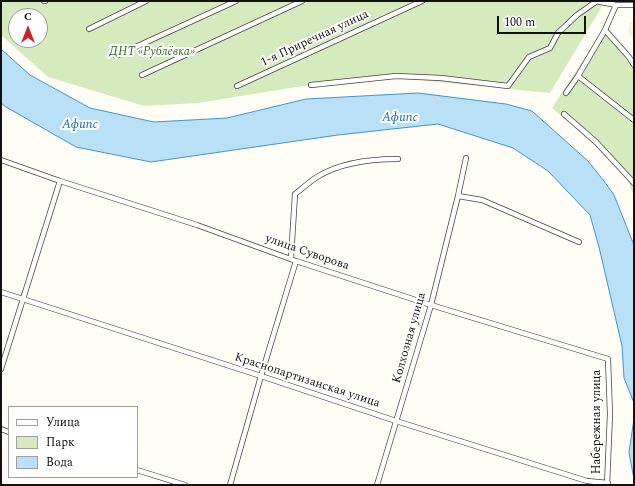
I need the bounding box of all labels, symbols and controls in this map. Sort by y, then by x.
north arrow [8,8,48,48]
text: С [24,8,32,25]
street label: 1-я Приречная улица [259,8,371,70]
scale bar [499,8,588,34]
text: 100 m [504,13,535,32]
park label: ДНТ «Рублёвка» [109,46,195,60]
water label: Афипс [382,110,418,126]
water label: Афипс [62,117,98,133]
street label: улица Суворова [263,232,351,274]
street label: Колхозная улица [390,291,430,385]
street label: Краснопартизанская улица [232,351,382,411]
street label: Набережная улица [591,370,605,474]
legend [8,406,138,478]
text: Улица [46,413,80,432]
text: Парк [46,433,75,452]
text: Вода [46,453,73,472]

